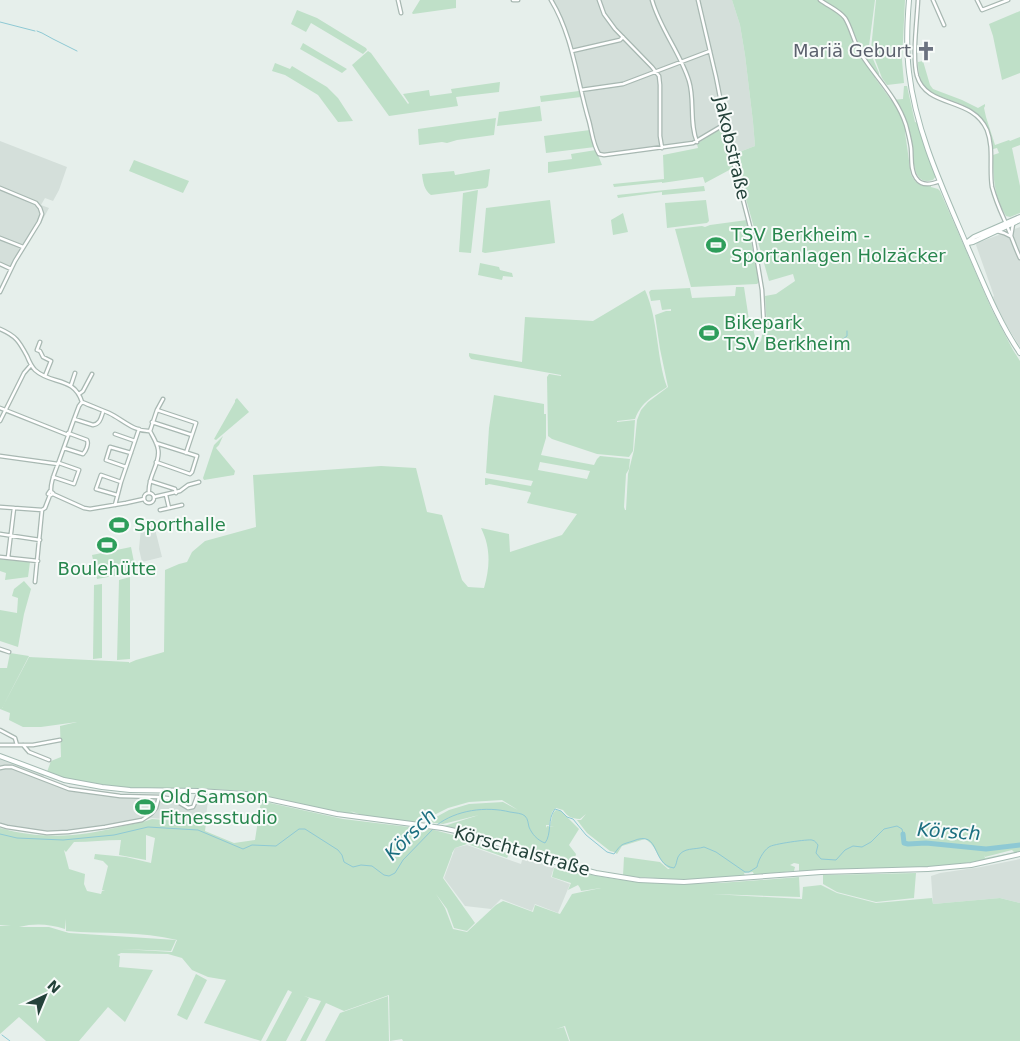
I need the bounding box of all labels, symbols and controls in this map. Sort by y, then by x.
place label: Mariä Geburt [793,40,911,61]
church icon: Mariä Geburt [915,40,937,62]
street label: Jakobstraße [710,93,755,202]
place label: TSV Berkheim - Sportanlagen Holzäcker [730,224,946,266]
sports icon: TSV Berkheim - Sportanlagen Holzäcker [705,234,727,256]
place label: Bikepark TSV Berkheim [723,312,851,354]
sports icon: Bikepark TSV Berkheim [698,322,720,344]
sports icon: Sporthalle [108,514,130,536]
place label: Sporthalle [134,514,226,535]
sports icon: Boulehütte [96,534,118,556]
place label: Boulehütte [58,558,156,579]
place label: Old Samson Fitnessstudio [160,786,278,828]
sports icon: Old Samson Fitnessstudio [134,796,156,818]
water label: Körsch [380,804,440,864]
water label: Körsch [917,818,981,844]
street label: Körschtalstraße [452,821,593,880]
north arrow [20,971,70,1021]
text: N [44,977,64,996]

